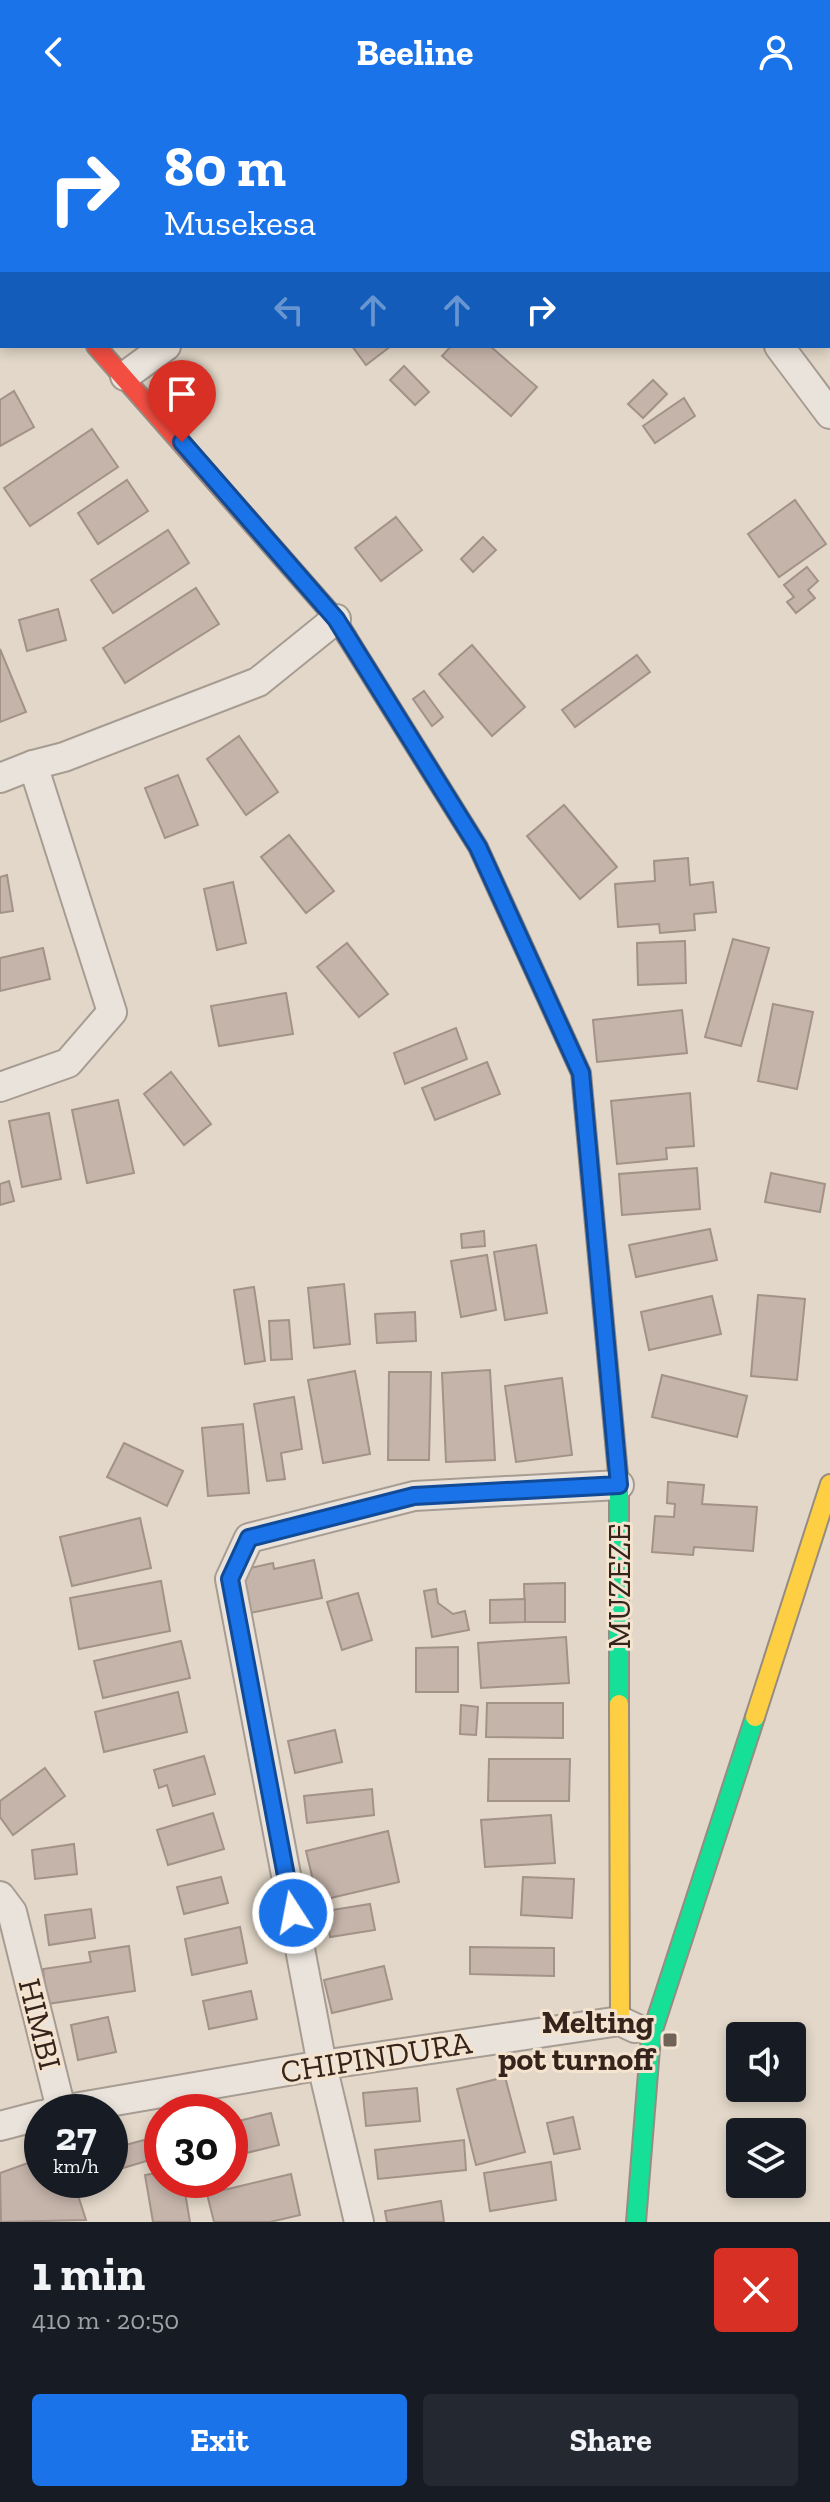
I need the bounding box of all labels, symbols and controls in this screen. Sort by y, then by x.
icon: back [32,30,76,74]
icon: person [754,30,798,74]
text: Beeline [357,31,473,74]
text: 80 m [164,133,286,200]
icon: right [32,136,136,240]
text: Musekesa [164,201,316,244]
icon: left [267,288,311,332]
icon: ahead [351,288,395,332]
icon: ahead [435,288,479,332]
icon: right [519,288,563,332]
pin [148,360,216,442]
icon: arrive [160,372,204,416]
street label: MUZEZE [600,1523,638,1649]
position arrow [251,1871,335,1955]
street label: HIMBI [10,1975,70,2073]
place label: Melting pot turnoff [498,2003,657,2078]
map controls [726,2022,806,2198]
button: sound [726,2022,806,2102]
street label: CHIPINDURA [278,2023,475,2091]
marker: Melting pot turnoff [661,2031,679,2049]
speed limit sign: 30 [144,2094,248,2198]
text: 27 [55,2112,97,2160]
button: layers [726,2118,806,2198]
text: km/h [53,2154,99,2178]
text: 1 min [32,2245,145,2302]
button: close [714,2248,798,2332]
text: 410 m · 20:50 [32,2304,179,2336]
button: Exit [32,2394,407,2486]
button: Share [423,2394,798,2486]

